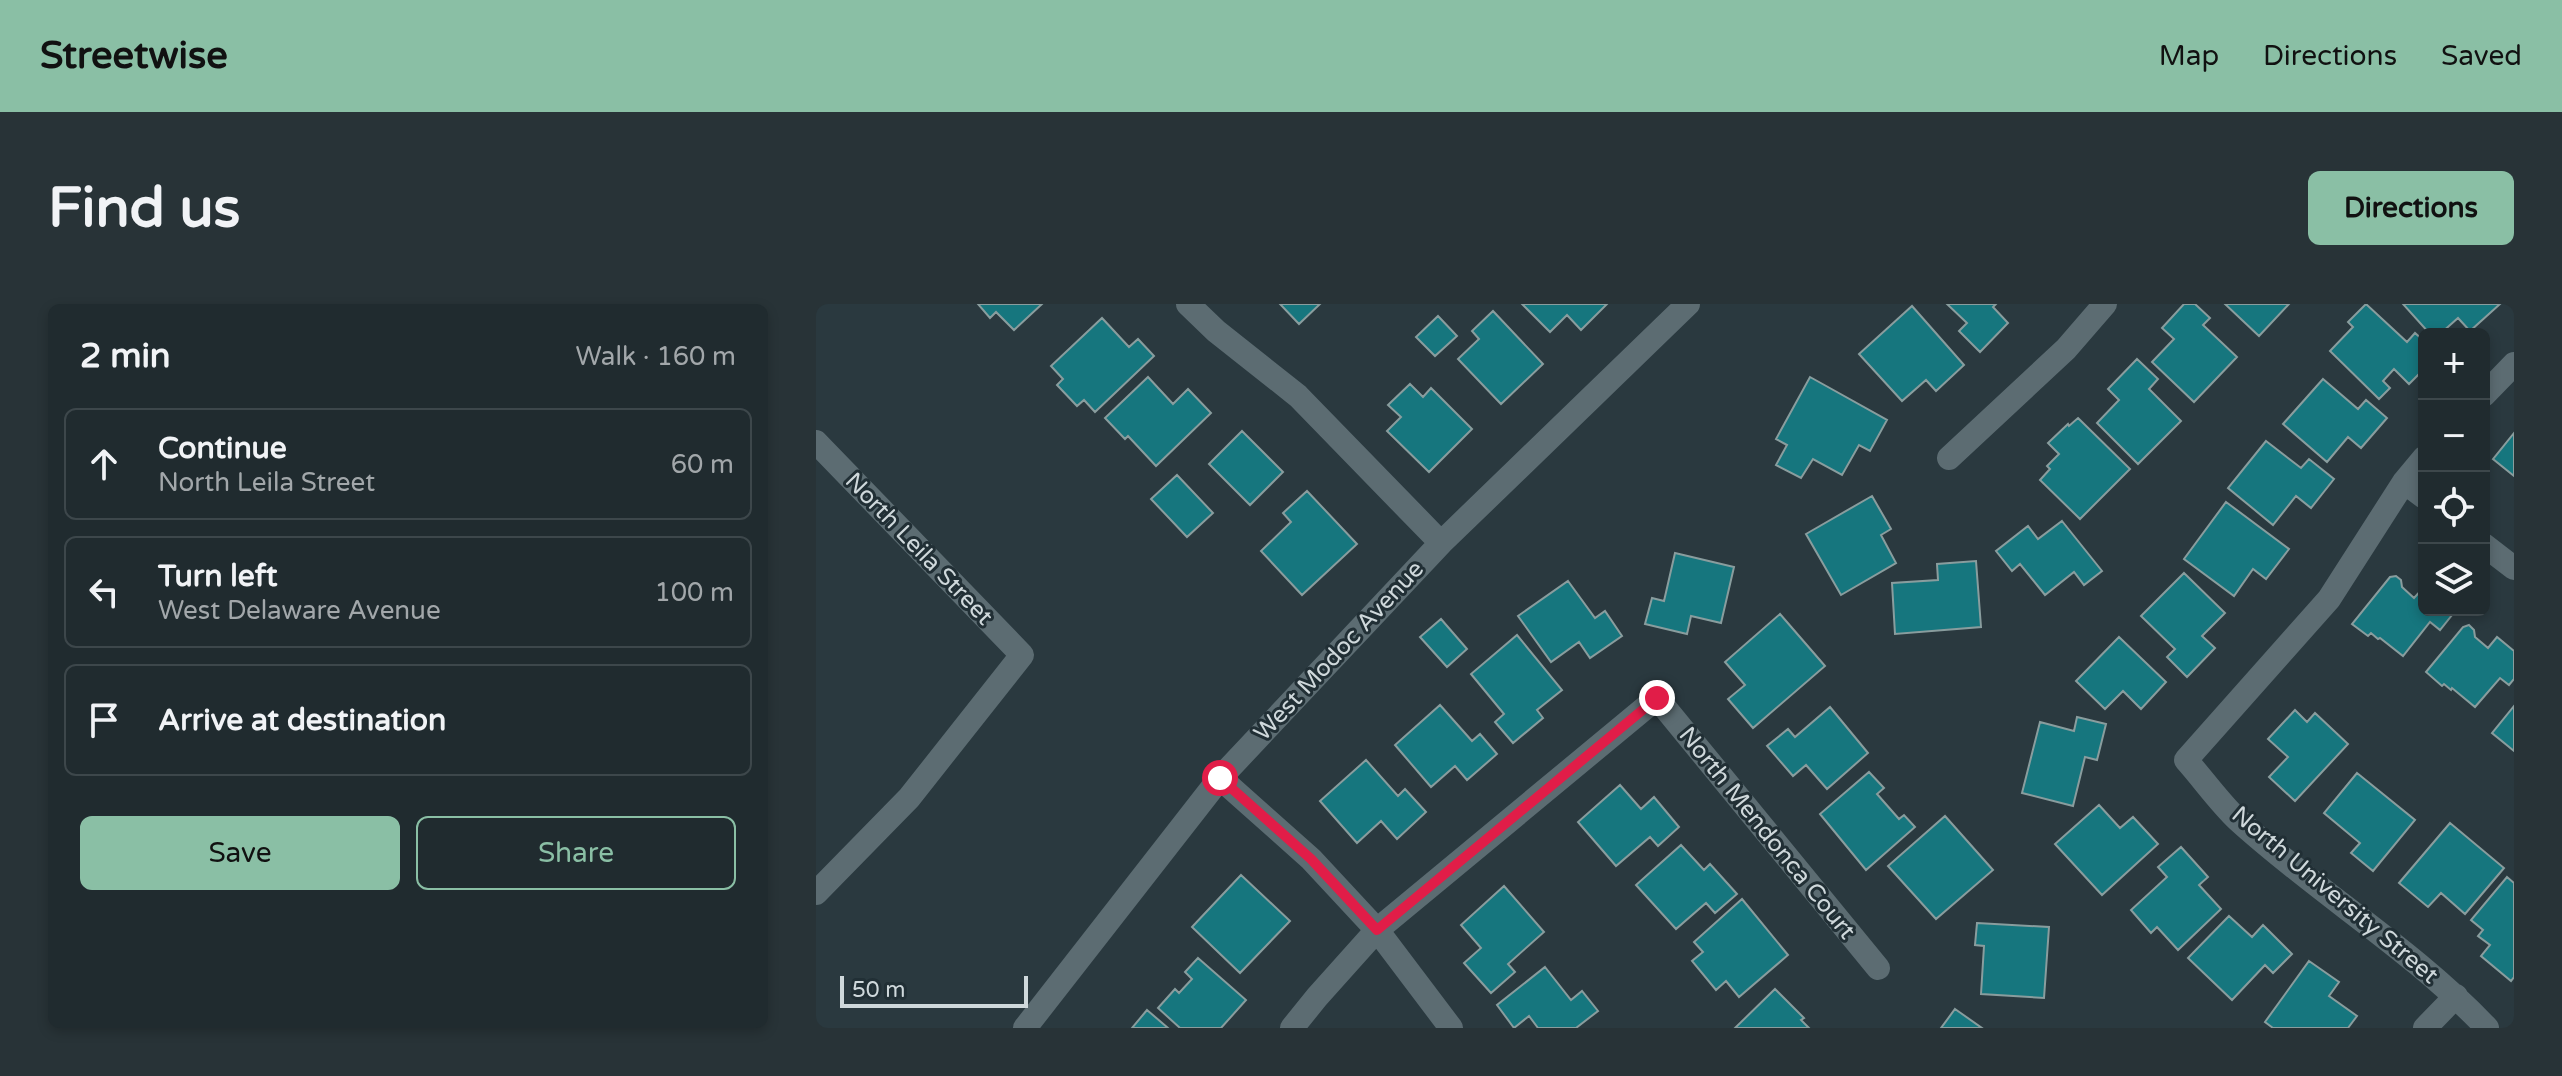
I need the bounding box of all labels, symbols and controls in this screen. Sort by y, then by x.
text: Streetwise [40,33,228,79]
text: Map [2159,39,2219,73]
text: Directions [2263,39,2397,73]
text: Saved [2441,39,2522,73]
button: Directions [2308,171,2514,245]
text: Find us [48,175,240,242]
map controls [2418,328,2490,616]
button: + [2418,328,2490,400]
text: 2 min [80,336,171,377]
text: Walk · 160 m [576,341,736,372]
button: − [2418,400,2490,472]
text: Continue [158,430,287,467]
icon: ahead [82,442,126,486]
text: 60 m [671,449,734,480]
text: North Leila Street [158,467,375,498]
street label: North Leila Street [839,467,999,631]
button: locate [2418,472,2490,544]
button: layers [2418,544,2490,616]
street label: West Modoc Avenue [1248,555,1430,747]
text: Turn left [158,558,277,595]
icon: left [82,570,126,614]
text: 100 m [654,577,734,608]
text: West Delaware Avenue [158,595,441,626]
route end [1639,680,1675,716]
icon: arrive [82,698,126,742]
text: Arrive at destination [158,702,446,739]
street label: North Mendonca Court [1672,721,1862,945]
route start [1202,760,1238,796]
street label: North University Street [2226,800,2444,990]
button: Save [80,816,400,890]
button: Share [416,816,736,890]
scale bar [840,972,1028,1008]
text: 50 m [852,977,906,1003]

